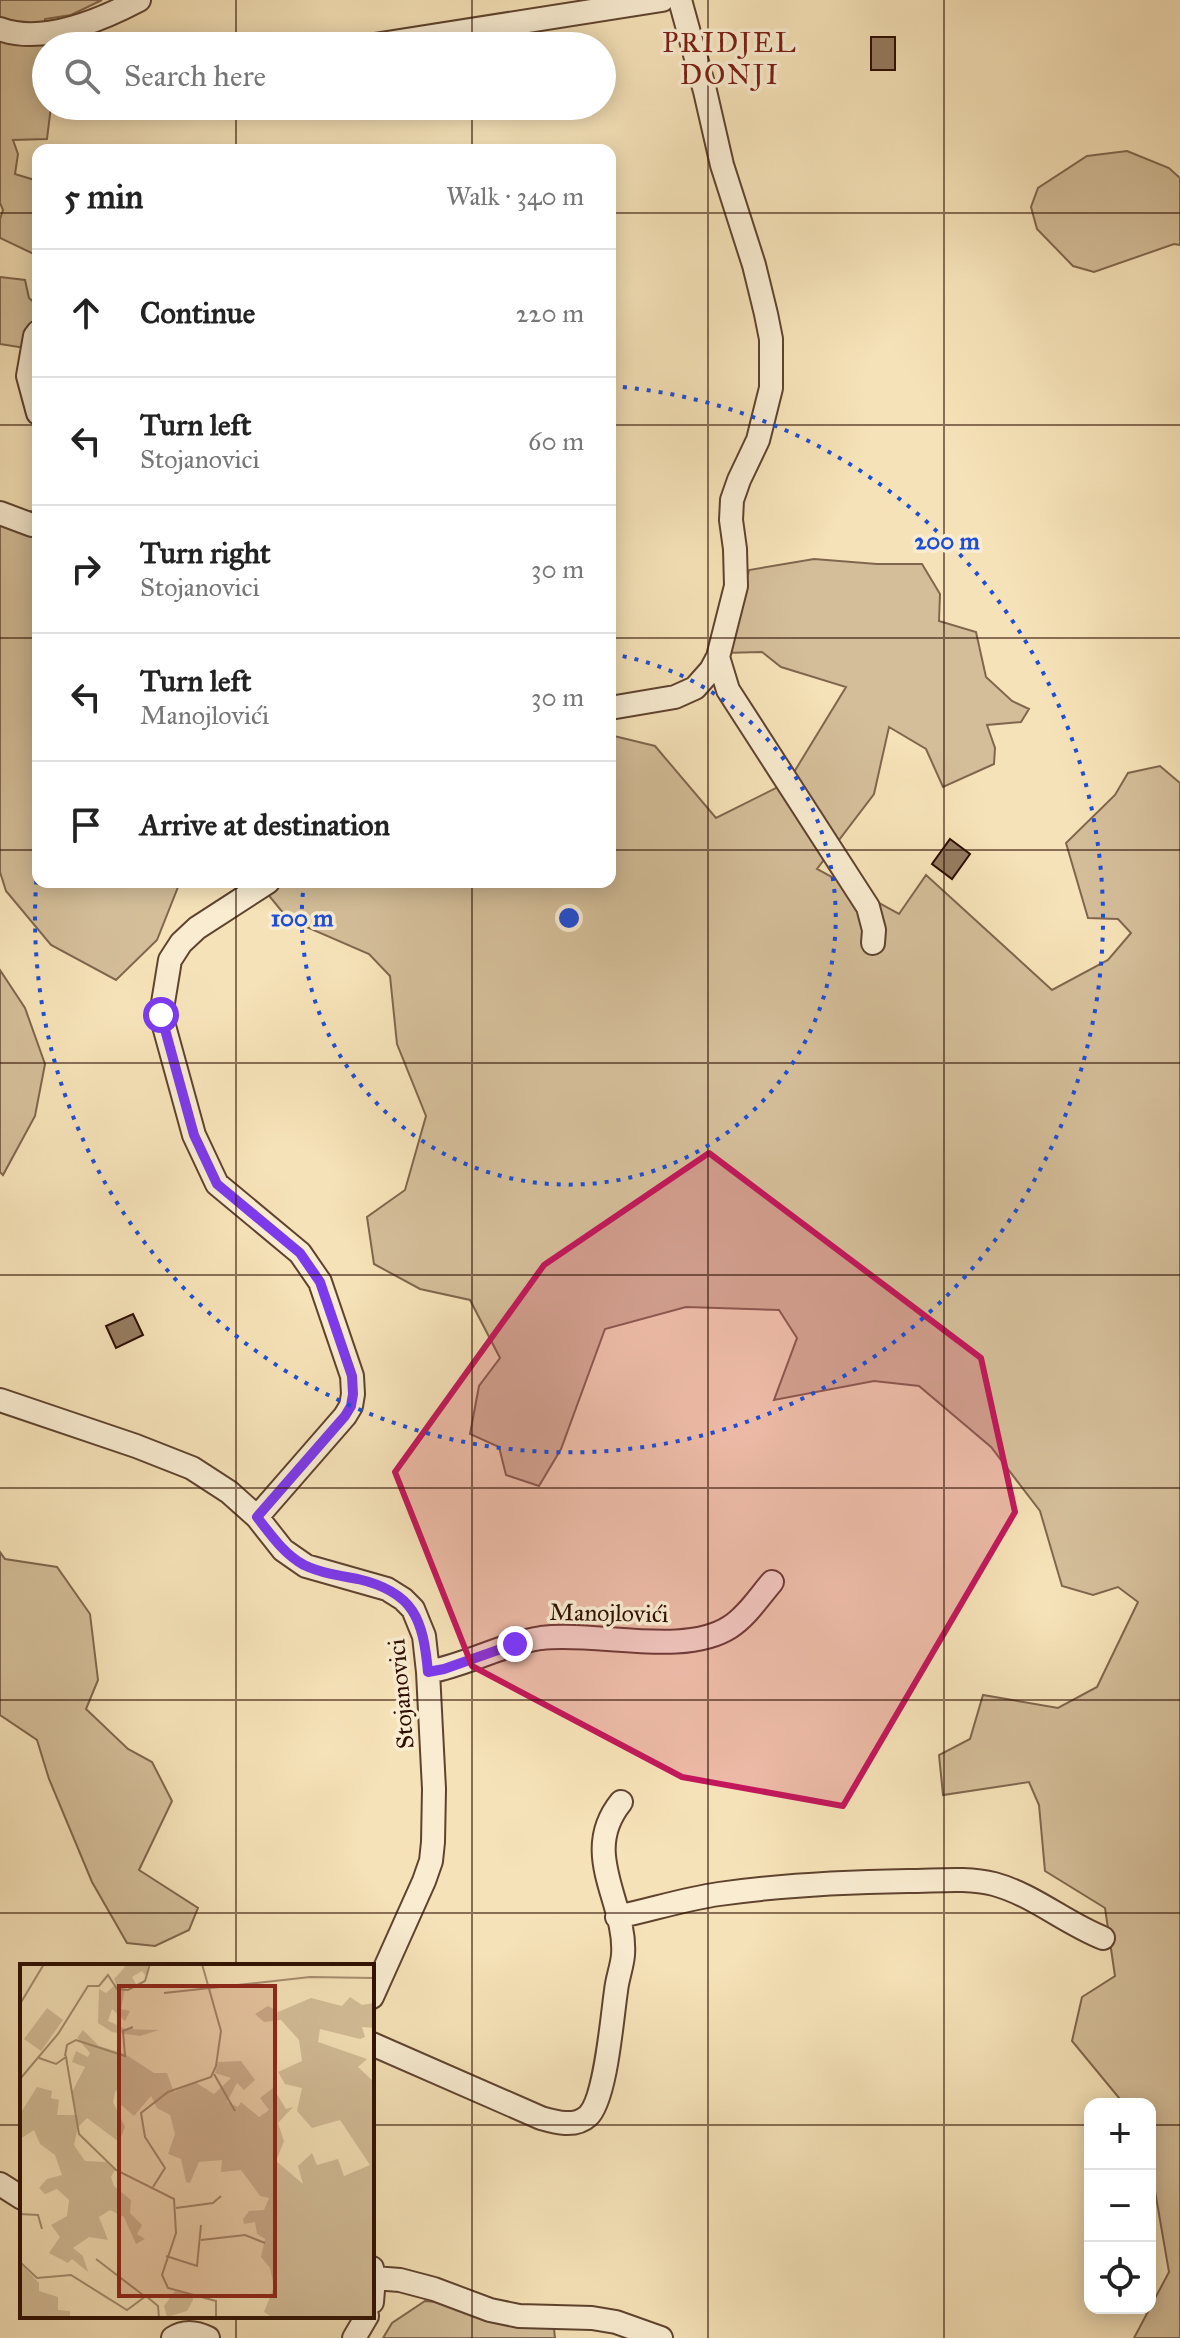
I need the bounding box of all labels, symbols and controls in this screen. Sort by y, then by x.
district label: PRIDJEL DONJI [662,25,798,92]
search box [32,32,616,120]
icon: search [60,54,104,98]
text: Search here [124,58,266,94]
text: 5 min [64,176,143,217]
text: Walk · 340 m [446,180,584,212]
icon: ahead [64,291,108,335]
text: Continue [140,295,255,331]
text: 220 m [516,297,584,329]
text: Turn left [140,407,251,443]
icon: left [64,419,108,463]
text: 60 m [528,425,584,457]
text: Stojanovici [140,443,260,475]
text: 200 m [914,526,980,556]
text: Turn right [140,535,271,571]
icon: right [64,547,108,591]
text: 30 m [531,553,584,585]
text: Stojanovici [140,571,260,603]
text: Turn left [140,663,251,699]
icon: left [64,675,108,719]
text: 30 m [531,681,584,713]
text: Manojlovići [140,699,269,731]
icon: arrive [64,803,108,847]
text: Arrive at destination [140,807,390,843]
text: 100 m [271,903,334,933]
centre of rings [555,904,583,932]
route start [143,997,179,1033]
street label: Manojlovići [549,1597,669,1629]
route end [497,1626,533,1662]
street label: Stojanovici [381,1637,421,1750]
inset map [20,1964,374,2318]
map controls [1084,2098,1156,2314]
button: + [1084,2098,1156,2170]
button: − [1084,2170,1156,2242]
button: locate [1084,2242,1156,2314]

